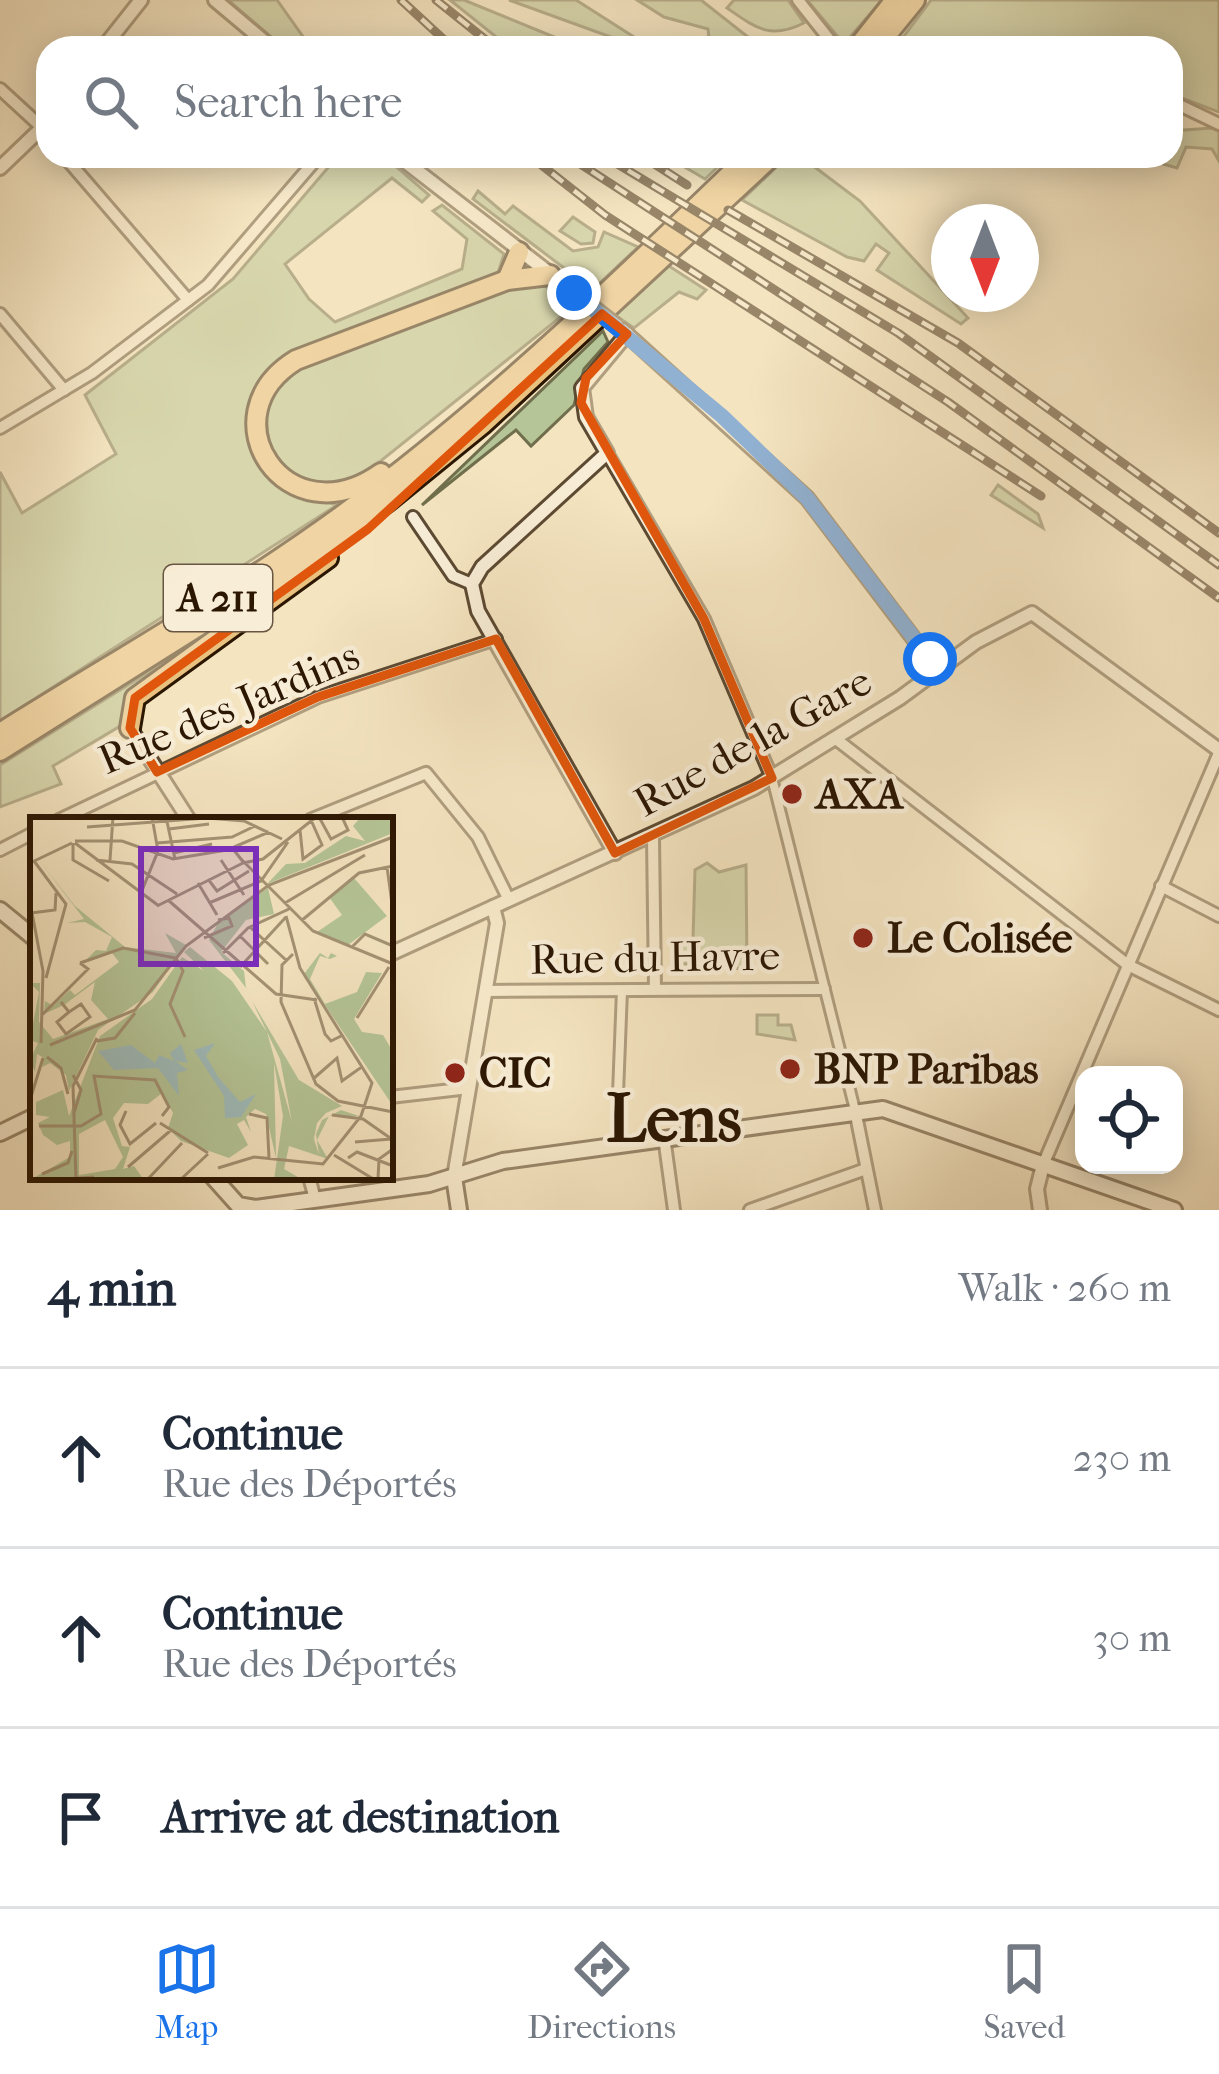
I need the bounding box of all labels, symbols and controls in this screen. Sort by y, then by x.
search box [36,36,1183,168]
icon: search [78,69,144,135]
text: Search here [174,76,402,129]
north arrow [931,204,1039,312]
route end [547,266,601,320]
road number: A 211 [164,565,272,631]
street label: Rue des Jardins [91,631,367,785]
route start [903,632,957,686]
street label: Rue de la Gare [626,657,880,827]
place label: AXA [813,770,905,819]
marker: AXA [779,781,805,807]
inset map [30,817,393,1180]
place label: Le Colisée [887,914,1073,963]
marker: Le Colisée [850,925,876,951]
street label: Rue du Havre [530,931,780,985]
place label: BNP Paribas [814,1045,1039,1094]
place label: CIC [479,1049,552,1098]
marker: BNP Paribas [777,1056,803,1082]
marker: CIC [442,1060,468,1086]
map controls [1075,1066,1183,1174]
button: locate [1075,1066,1183,1174]
district label: Lens [606,1081,742,1158]
text: 4 min [48,1258,176,1318]
text: Walk · 260 m [958,1265,1171,1311]
text: Continue [162,1408,343,1461]
icon: ahead [48,1425,114,1491]
text: 230 m [1073,1435,1171,1481]
text: Rue des Déportés [162,1461,457,1507]
text: Continue [162,1588,343,1641]
icon: ahead [48,1605,114,1671]
text: 30 m [1093,1615,1171,1661]
text: Rue des Déportés [162,1641,457,1687]
icon: arrive [48,1785,114,1851]
text: Arrive at destination [162,1791,559,1844]
tab: Map [154,1936,220,2047]
tab: Directions [527,1936,676,2047]
tab: Saved [983,1936,1065,2047]

